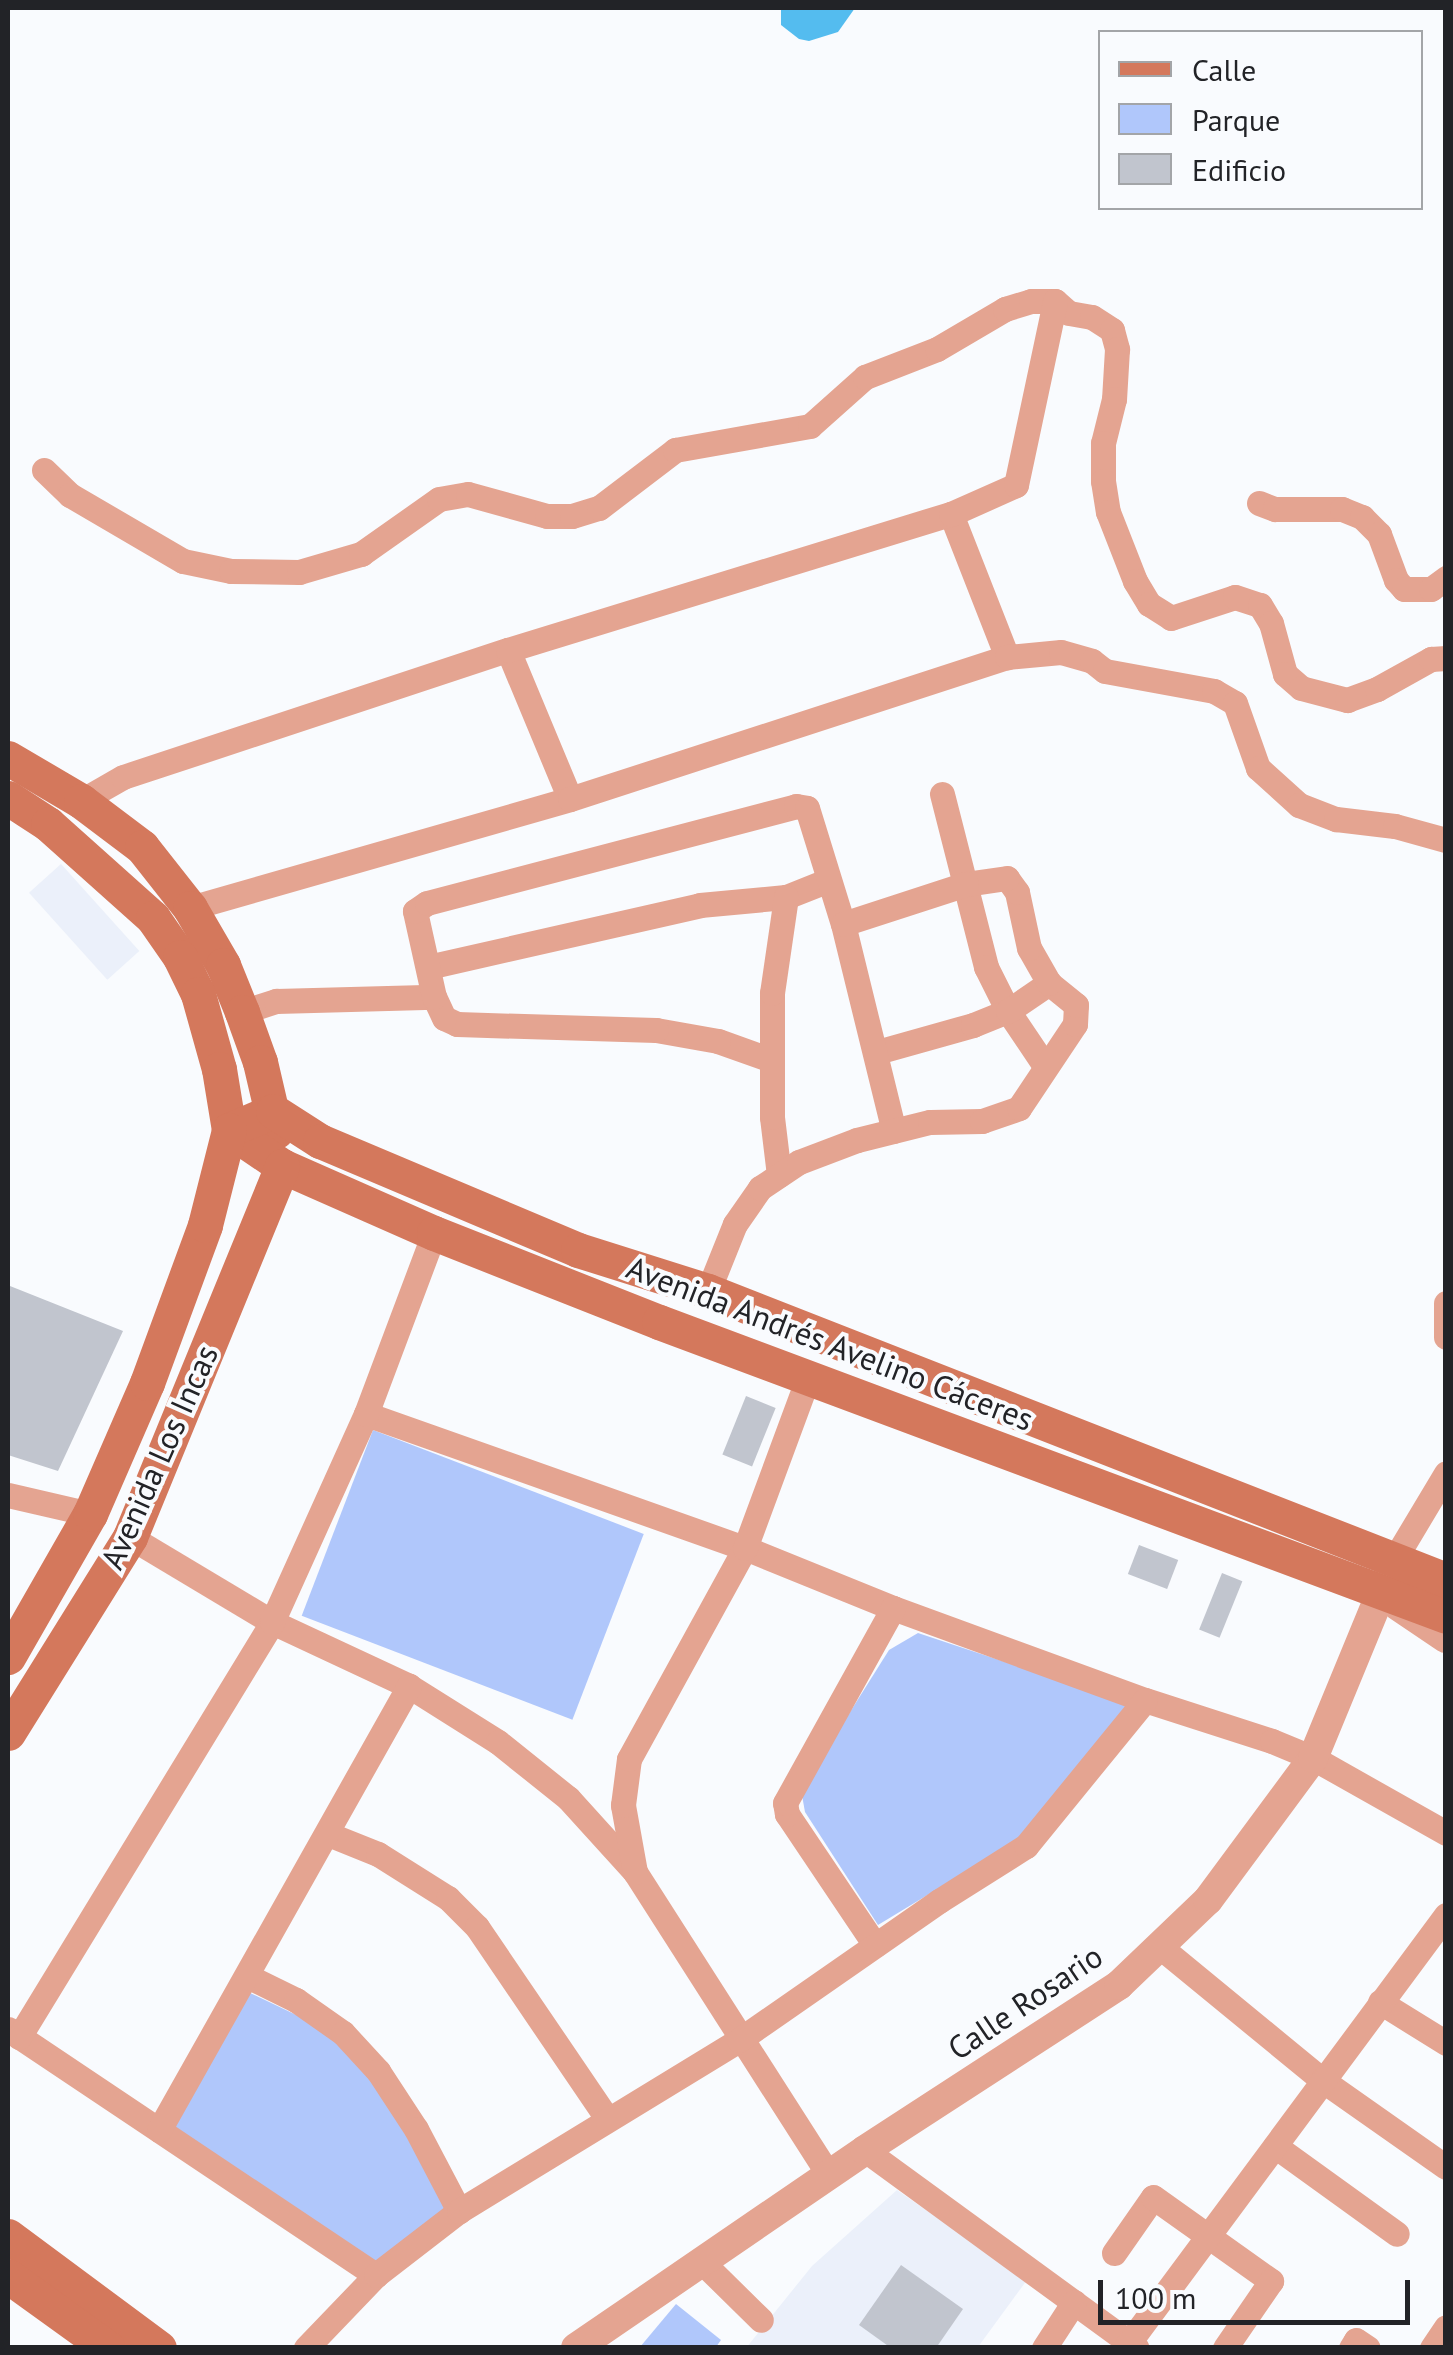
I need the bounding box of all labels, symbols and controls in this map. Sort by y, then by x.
legend [1098,30,1423,210]
text: Calle [1192,50,1256,89]
text: Parque [1192,100,1280,139]
text: Edificio [1192,150,1286,189]
street label: Avenida Andrés Avelino Cáceres [621,1247,1039,1439]
street label: Avenida Los Incas [92,1339,226,1575]
street label: Calle Rosario [941,1936,1109,2068]
scale bar [1103,2260,1416,2322]
text: 100 m [1115,2278,1196,2317]

